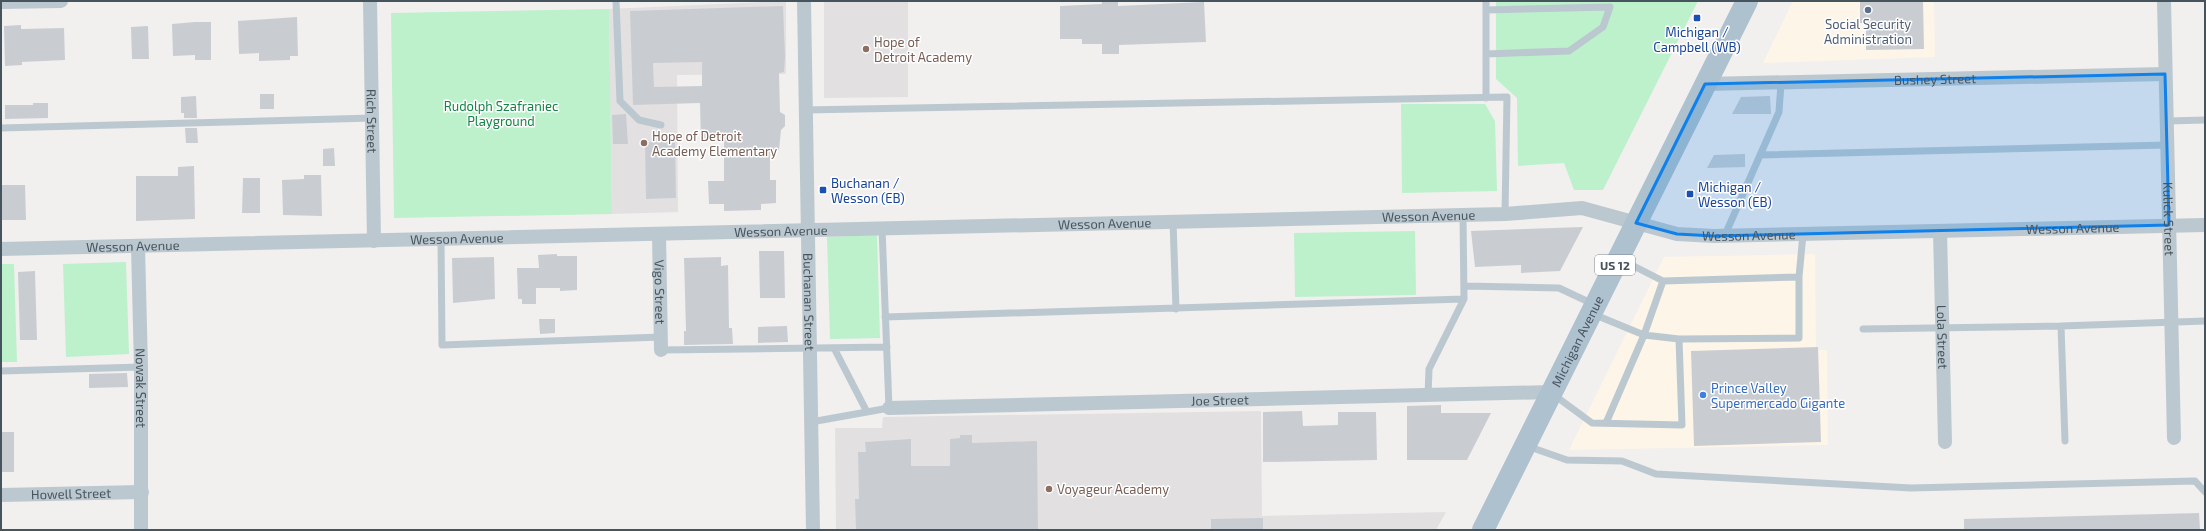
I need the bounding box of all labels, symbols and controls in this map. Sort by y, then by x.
marker: Social Security Administration [1863,5,1873,15]
marker: Michigan / Campbell (WB) [1692,13,1702,23]
place label: Social Security Administration [1824,16,1912,47]
place label: Michigan / Campbell (WB) [1653,24,1741,55]
place label: Hope of Detroit Academy [874,34,972,65]
marker: Hope of Detroit Academy [861,44,871,54]
street label: Bushey Street [1894,70,1976,88]
street label: Rich Street [363,89,381,153]
park label: Rudolph Szafraniec Playground [444,98,558,129]
place label: Hope of Detroit Academy Elementary [652,128,777,159]
marker: Hope of Detroit Academy Elementary [639,138,649,148]
place label: Buchanan / Wesson (EB) [831,175,905,206]
place label: Michigan / Wesson (EB) [1698,179,1772,210]
street label: Kulick Street [2160,182,2178,256]
marker: Buchanan / Wesson (EB) [818,185,828,195]
marker: Michigan / Wesson (EB) [1685,189,1695,199]
street label: Wesson Avenue [1382,207,1476,225]
street label: Wesson Avenue [1058,214,1152,232]
street label: Wesson Avenue [2026,219,2120,237]
street label: Wesson Avenue [734,222,828,240]
street label: Wesson Avenue [1702,226,1796,244]
street label: Wesson Avenue [410,229,504,247]
street label: Wesson Avenue [86,237,180,255]
street label: Buchanan Street [800,253,818,351]
road number: US 12 [1595,255,1635,275]
street label: Vigo Street [651,259,669,325]
street label: Michigan Avenue [1548,293,1607,389]
street label: Lola Street [1934,305,1951,369]
street label: Nowak Street [133,348,149,428]
place label: Prince Valley Supermercado Gigante [1711,380,1845,411]
marker: Prince Valley Supermercado Gigante [1698,390,1708,400]
street label: Joe Street [1191,391,1249,409]
place label: Voyageur Academy [1057,481,1169,497]
marker: Voyageur Academy [1044,484,1054,494]
street label: Howell Street [31,485,111,502]

